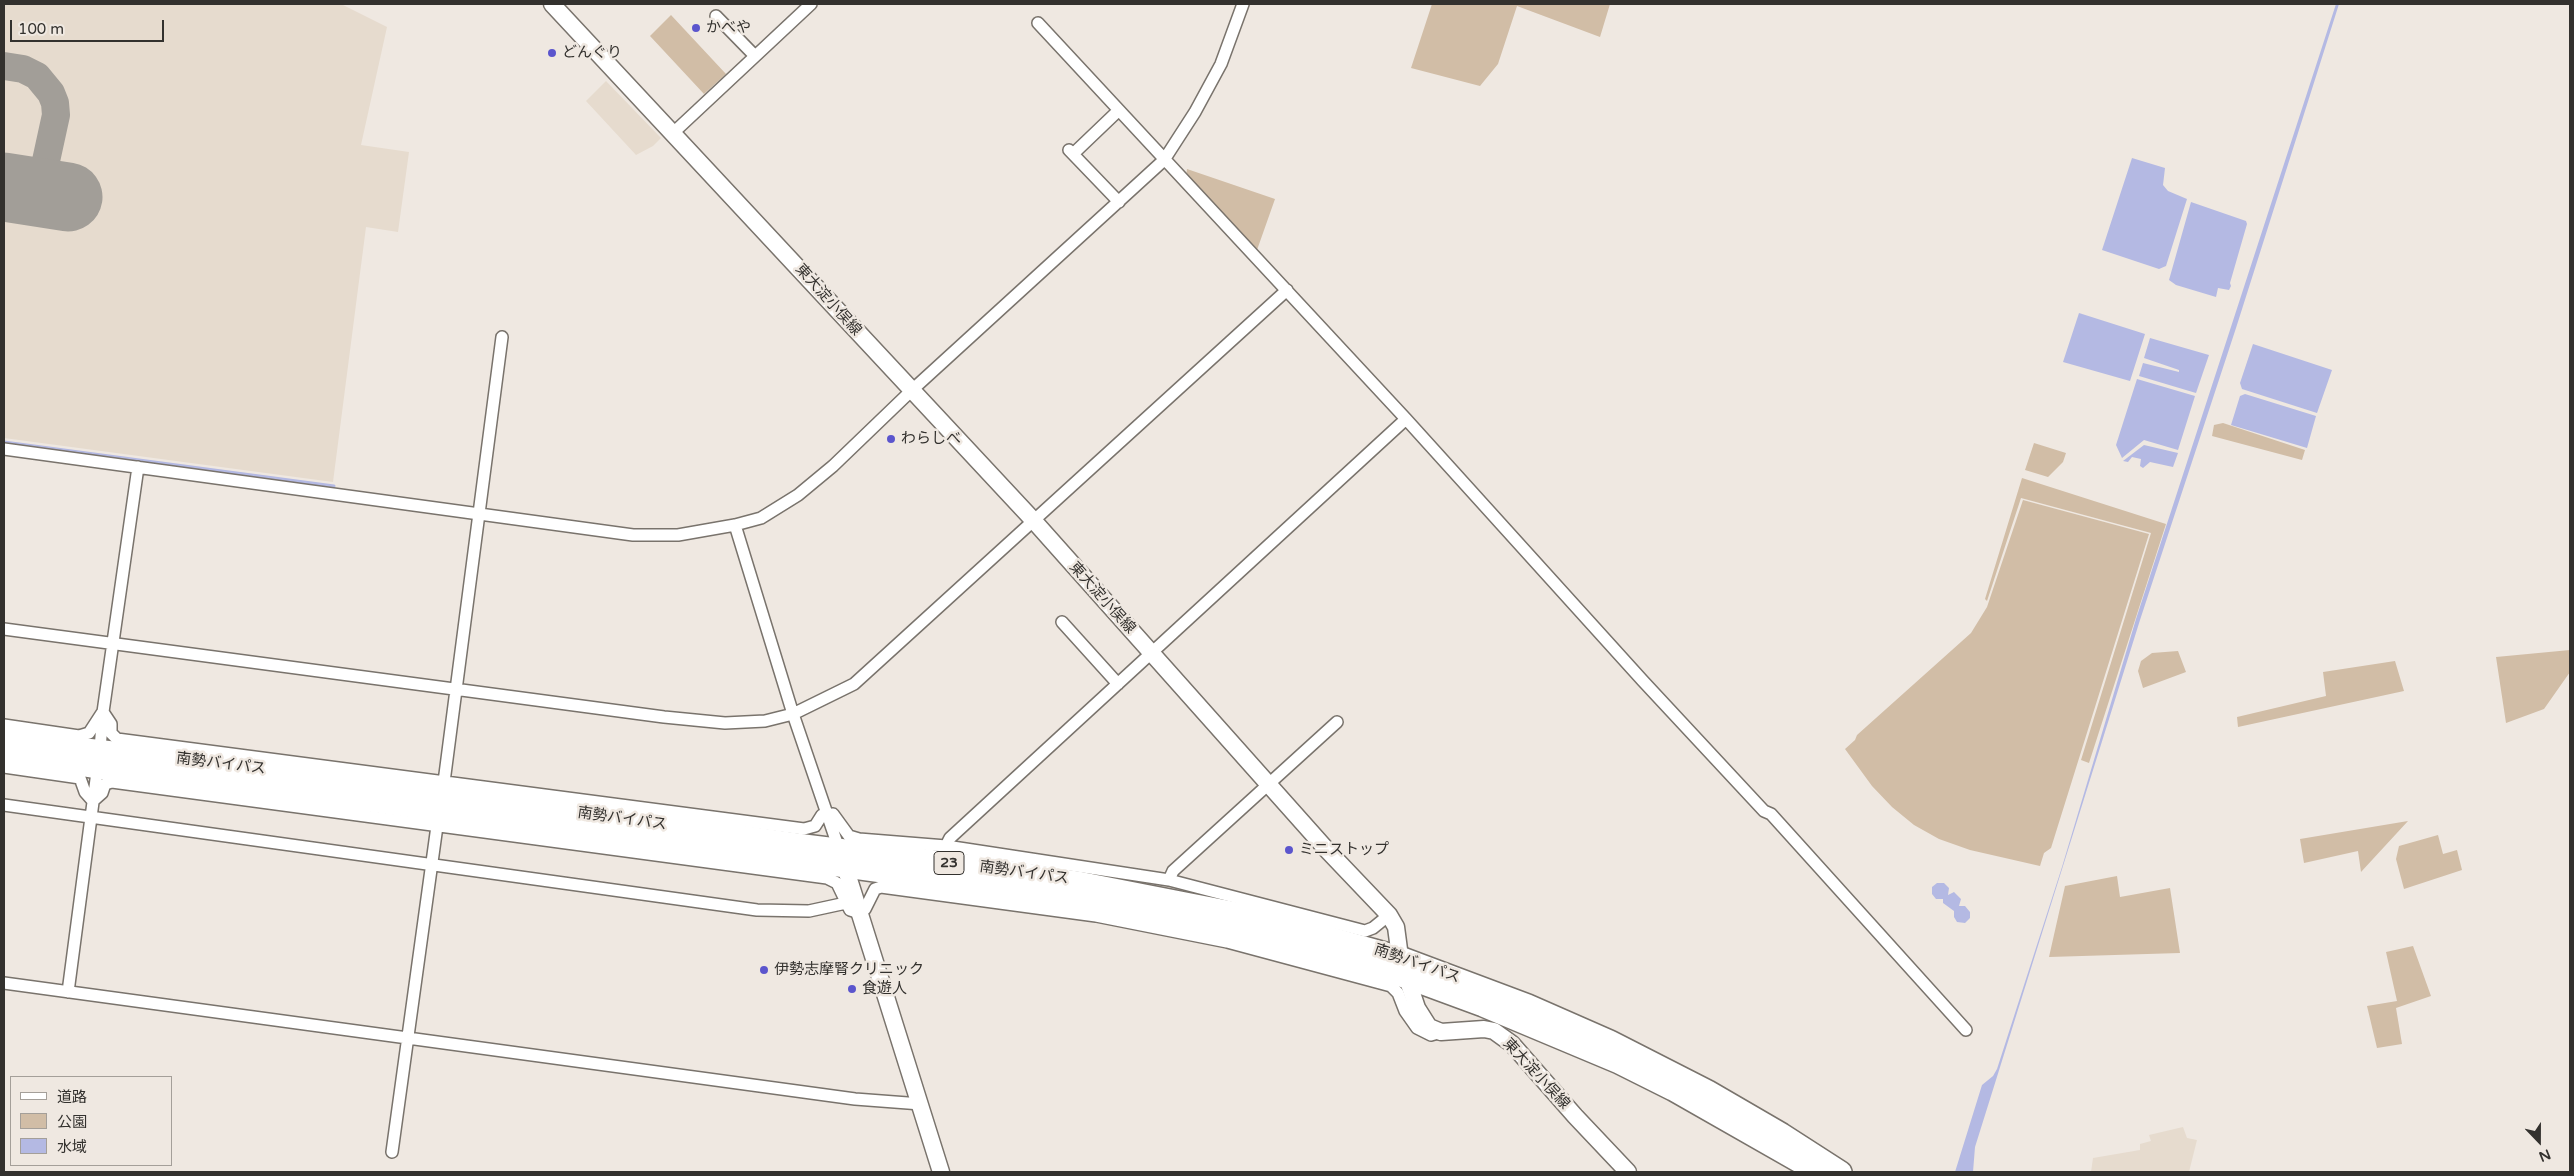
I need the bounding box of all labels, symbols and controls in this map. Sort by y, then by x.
scale bar [12,10,166,42]
place label: かべや [706,19,751,37]
text: 100 m [18,20,64,38]
marker: かべや [690,22,702,34]
place label: どんぐり [562,44,622,62]
marker: どんぐり [546,47,558,59]
street label: 東大淀小俣線 [791,261,865,339]
place label: わらしべ [901,430,961,448]
marker: わらしべ [885,433,897,445]
street label: 東大淀小俣線 [1065,559,1139,637]
street label: 南勢バイパス [175,750,267,778]
street label: 南勢バイパス [576,804,668,834]
place label: ミニストップ [1299,841,1389,859]
marker: ミニストップ [1283,844,1295,856]
road number: 23 [934,851,964,874]
street label: 南勢バイパス [978,858,1070,888]
street label: 南勢バイパス [1372,941,1462,987]
place label: 伊勢志摩腎クリニック [774,961,924,979]
marker: 伊勢志摩腎クリニック [758,964,770,976]
place label: 食遊人 [862,980,907,998]
marker: 食遊人 [846,983,858,995]
street label: 東大淀小俣線 [1499,1035,1573,1113]
legend [10,1076,172,1166]
text: 道路 [57,1088,87,1106]
text: 公園 [57,1113,87,1131]
north arrow [2514,1116,2564,1166]
text: 水域 [57,1138,87,1156]
text: N [2536,1145,2553,1165]

